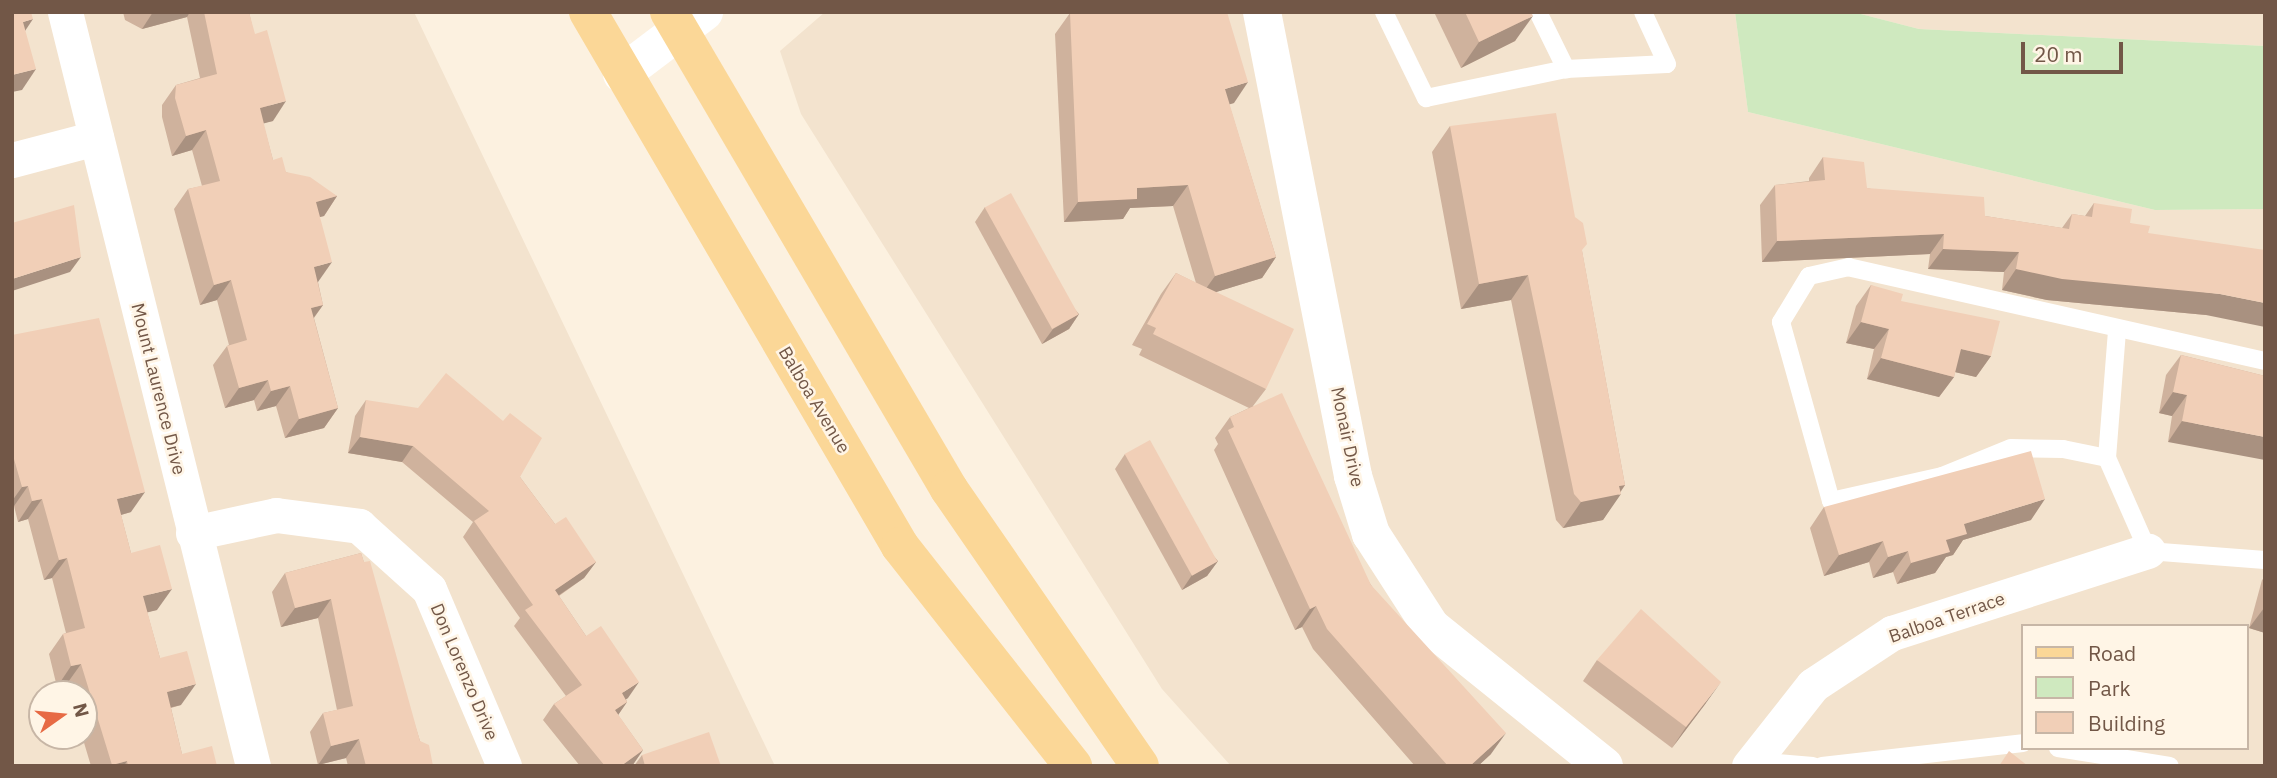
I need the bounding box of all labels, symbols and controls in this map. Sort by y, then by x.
scale bar [2025,28,2126,72]
text: 20 m [2034,40,2083,68]
street label: Mount Laurence Drive [126,301,190,477]
street label: Balboa Avenue [774,343,854,457]
street label: Monair Drive [1326,385,1368,489]
street label: Balboa Terrace [1886,588,2008,648]
street label: Don Lorenzo Drive [425,600,503,744]
legend [2022,624,2249,750]
text: Road [2088,639,2136,667]
text: Park [2088,674,2131,702]
north arrow [28,680,98,750]
text: N [68,700,95,720]
text: Building [2088,709,2165,737]

